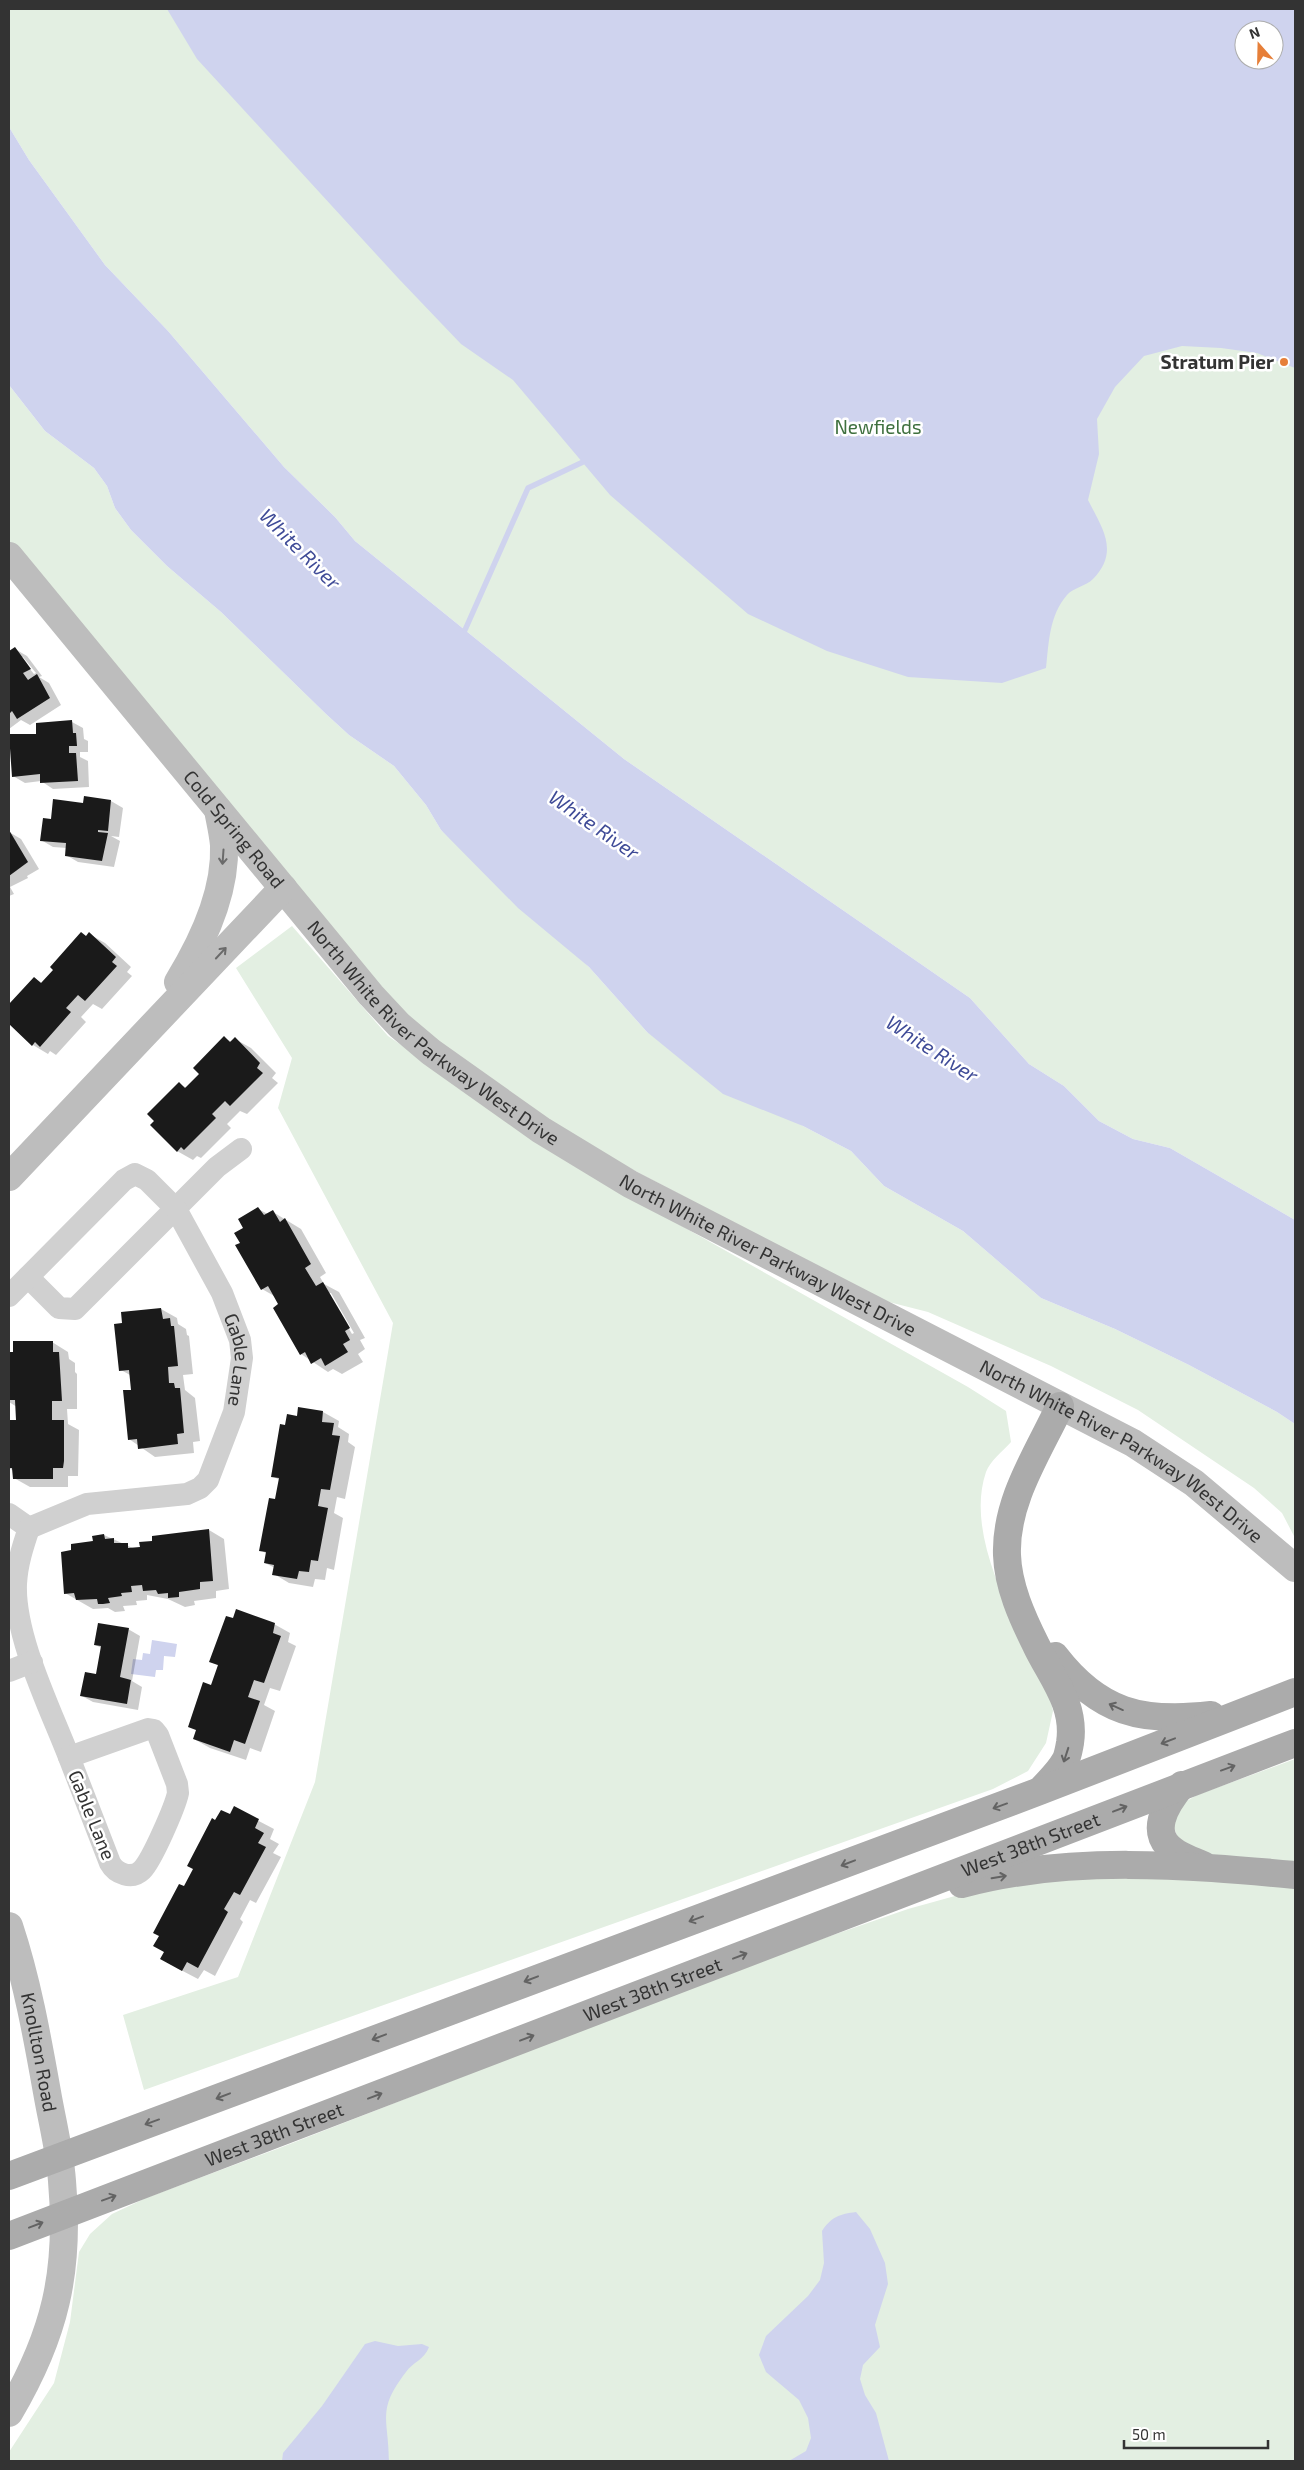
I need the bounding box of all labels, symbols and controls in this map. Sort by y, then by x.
north arrow [1234,20,1284,70]
text: N [1247,23,1262,42]
place label: Stratum Pier [1161,350,1274,373]
marker: Stratum Pier [1278,356,1290,368]
park label: Newfields [834,415,922,438]
water label: White River [255,503,347,595]
street label: Cold Spring Road [179,765,290,893]
water label: White River [545,784,645,865]
one-way arrow [218,848,228,864]
street label: North White River Parkway West Drive [303,915,564,1150]
one-way arrow [215,947,227,959]
water label: White River [882,1010,984,1087]
street label: North White River Parkway West Drive [616,1169,920,1340]
street label: Gable Lane [220,1310,254,1408]
street label: North White River Parkway West Drive [976,1354,1268,1547]
one-way arrow [1109,1701,1124,1711]
one-way arrow [1161,1737,1176,1747]
one-way arrow [1061,1746,1071,1762]
one-way arrow [1220,1763,1235,1772]
street label: Gable Lane [64,1767,121,1863]
one-way arrow [993,1802,1009,1811]
one-way arrow [1111,1804,1127,1813]
street label: West 38th Street [958,1807,1103,1881]
one-way arrow [841,1859,856,1868]
one-way arrow [991,1871,1007,1881]
one-way arrow [689,1915,704,1924]
one-way arrow [731,1951,747,1960]
street label: West 38th Street [580,1952,725,2026]
one-way arrow [524,1975,539,1985]
street label: Knollton Road [17,1990,62,2114]
one-way arrow [372,2033,387,2042]
one-way arrow [519,2033,534,2042]
one-way arrow [367,2091,382,2100]
one-way arrow [215,2092,231,2101]
street label: West 38th Street [201,2097,347,2171]
one-way arrow [145,2118,160,2127]
one-way arrow [101,2193,116,2202]
one-way arrow [28,2220,43,2230]
scale bar [1124,2418,1268,2450]
text: 50 m [1132,2425,1166,2443]

